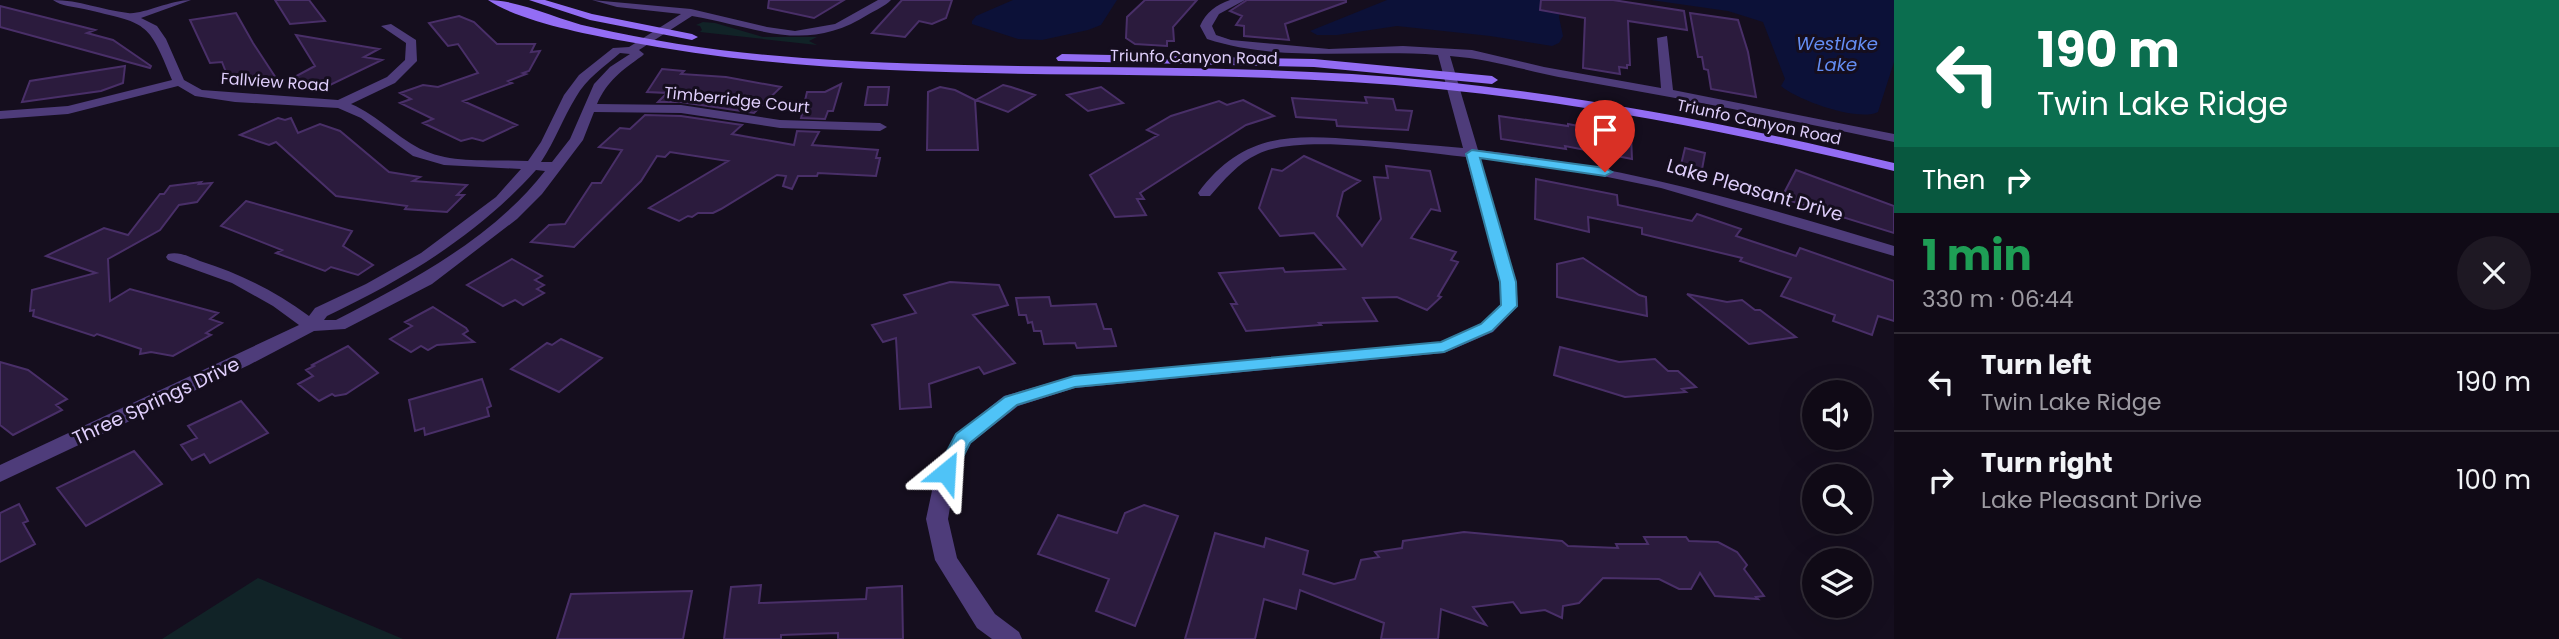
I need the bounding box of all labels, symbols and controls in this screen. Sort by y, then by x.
text: 190 m [2037,16,2180,84]
icon: left [1922,28,2013,119]
water label: Westlake Lake [1796,31,1878,77]
street label: Triunfo Canyon Road [1110,44,1278,70]
street label: Fallview Road [220,67,330,97]
street label: Timberridge Court [663,81,811,119]
text: Twin Lake Ridge [2037,81,2288,126]
street label: Triunfo Canyon Road [1675,93,1843,151]
pin [1575,100,1635,172]
icon: arrive [1586,111,1624,149]
street label: Lake Pleasant Drive [1664,152,1846,228]
icon: right [1999,161,2037,199]
text: Then [1922,162,1985,198]
text: 1 min [1922,226,2032,285]
button: close [2457,236,2531,310]
text: 330 m · 06:44 [1922,283,2073,315]
text: Turn left [1981,347,2092,383]
street label: Three Springs Drive [68,350,244,452]
icon: left [1922,363,1960,401]
text: 190 m [2456,364,2531,400]
map controls [1802,380,1872,618]
button: sound [1802,380,1872,450]
text: Twin Lake Ridge [1981,386,2162,418]
position arrow [909,435,983,509]
text: Turn right [1981,445,2113,481]
icon: right [1922,461,1960,499]
text: 100 m [2456,462,2531,498]
button: search [1802,464,1872,534]
text: Lake Pleasant Drive [1981,484,2202,516]
button: layers [1802,548,1872,618]

